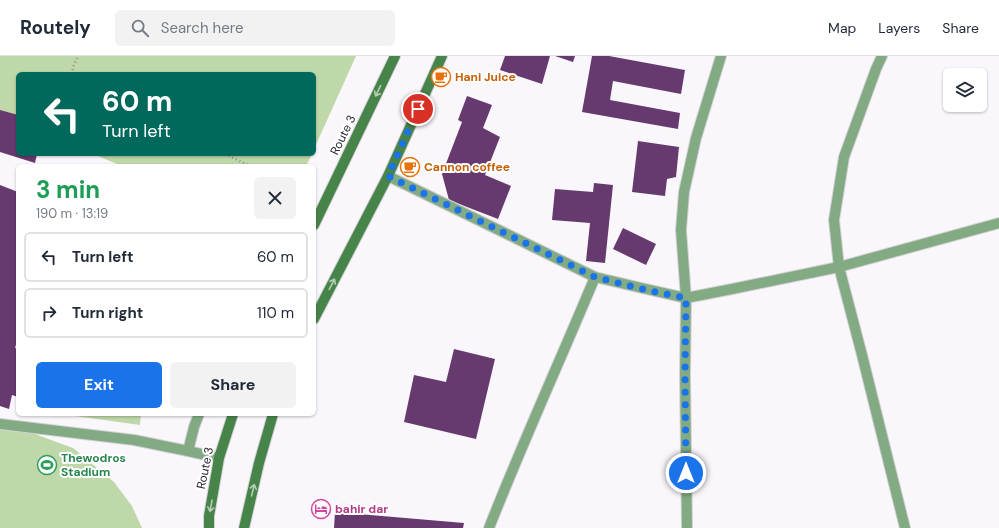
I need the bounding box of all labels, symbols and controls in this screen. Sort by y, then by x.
search box [115,10,395,46]
text: Routely [20,15,91,40]
icon: search [129,17,151,39]
text: Search here [161,18,243,38]
text: Map [828,19,856,37]
text: Layers [878,19,920,37]
text: Share [942,19,979,37]
cafe icon: Hani Juice [430,66,452,88]
map controls [943,68,987,112]
button: layers [943,68,987,112]
place label: Hani Juice [455,69,516,85]
text: 60 m [102,83,172,120]
one-way arrow [374,85,381,97]
icon: left [36,88,88,140]
pin [401,92,435,126]
icon: arrive [407,98,429,120]
street label: Route 3 [327,112,359,158]
text: Turn left [102,119,171,143]
cafe icon: Cannon coffee [399,156,421,178]
place label: Cannon coffee [424,159,510,175]
text: 3 min [36,174,100,205]
button: close [254,177,296,219]
text: 190 m · 13:19 [36,205,108,222]
icon: left [38,246,60,268]
text: Turn left [72,247,133,267]
text: 60 m [257,247,294,267]
one-way arrow [329,278,336,290]
icon: right [38,302,60,324]
text: Turn right [72,303,143,323]
text: 110 m [257,303,294,323]
button: Exit [36,362,162,408]
button: Share [170,362,296,408]
street label: Route 3 [193,446,217,490]
place label: Thewodros Stadium [61,450,126,480]
position arrow [665,452,707,494]
sports icon: Thewodros Stadium [36,454,58,476]
one-way arrow [249,484,257,497]
hotel icon: bahir dar [310,498,332,520]
one-way arrow [206,499,214,512]
place label: bahir dar [335,501,388,517]

